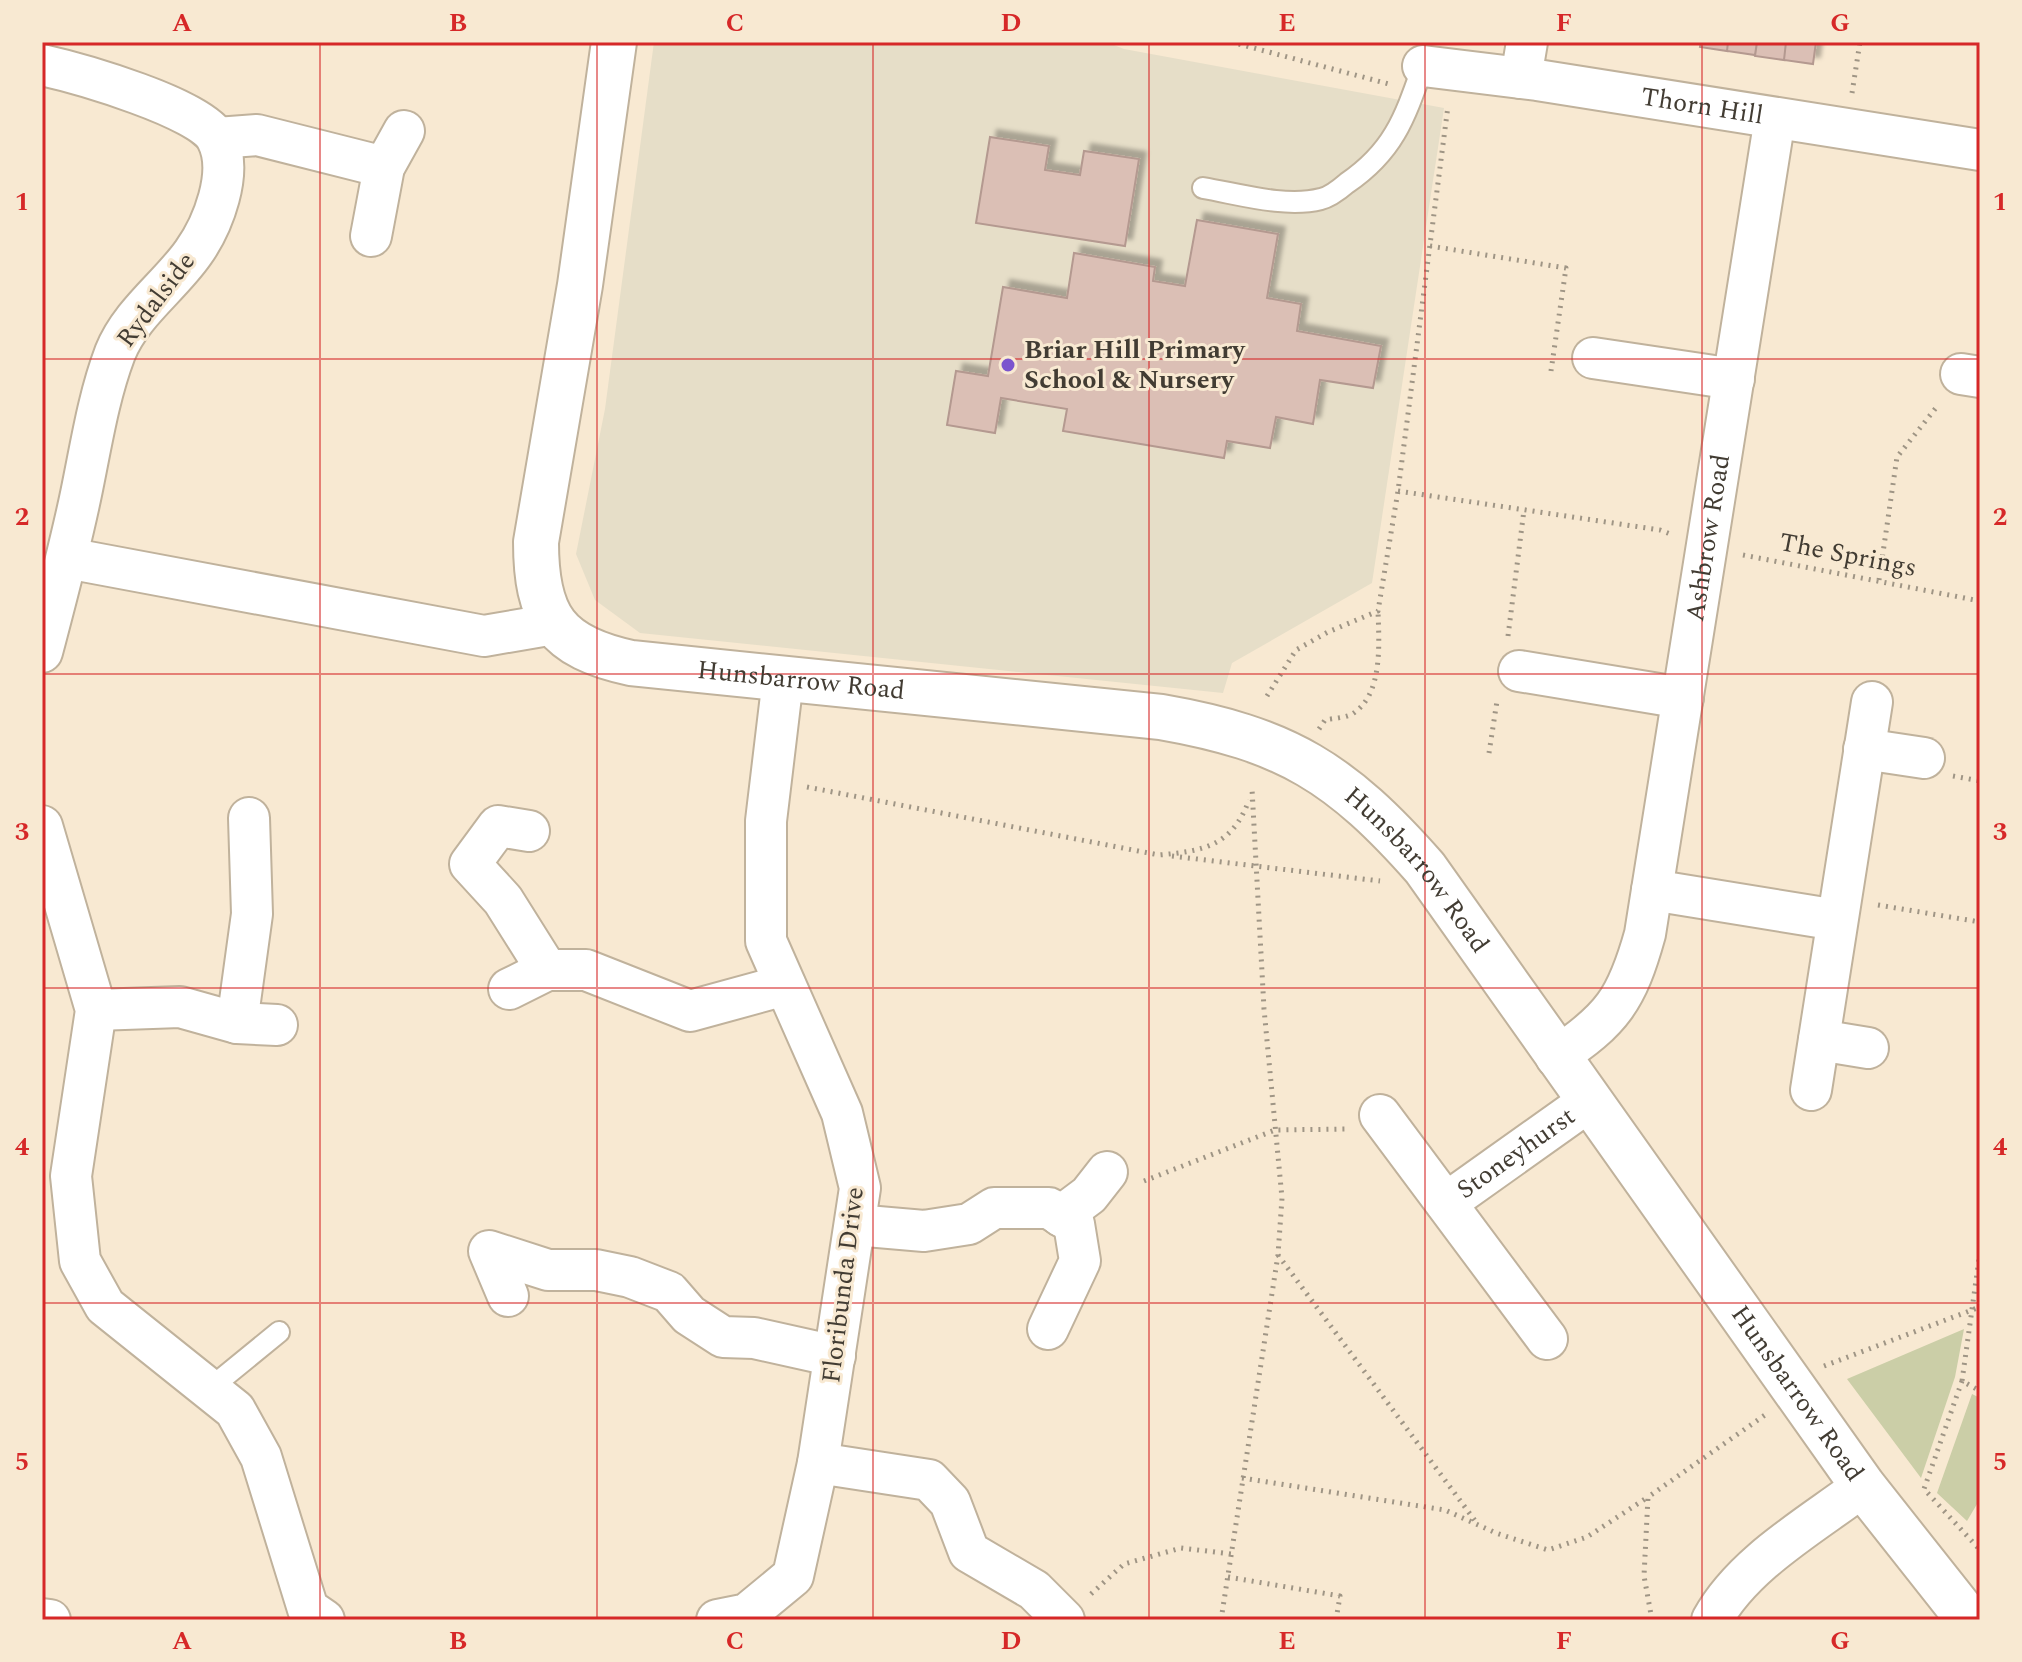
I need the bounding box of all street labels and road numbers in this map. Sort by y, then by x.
street label: Thorn Hill [1638,77,1766,135]
street label: Rydalside [107,244,205,356]
street label: Ashbrow Road [1675,451,1741,624]
street label: The Springs [1776,522,1920,588]
street label: Hunsbarrow Road [695,650,907,711]
street label: Hunsbarrow Road [1335,777,1499,961]
street label: Stoneyhurst [1448,1097,1584,1209]
street label: Floribunda Drive [811,1185,875,1385]
street label: Hunsbarrow Road [1721,1297,1874,1490]

